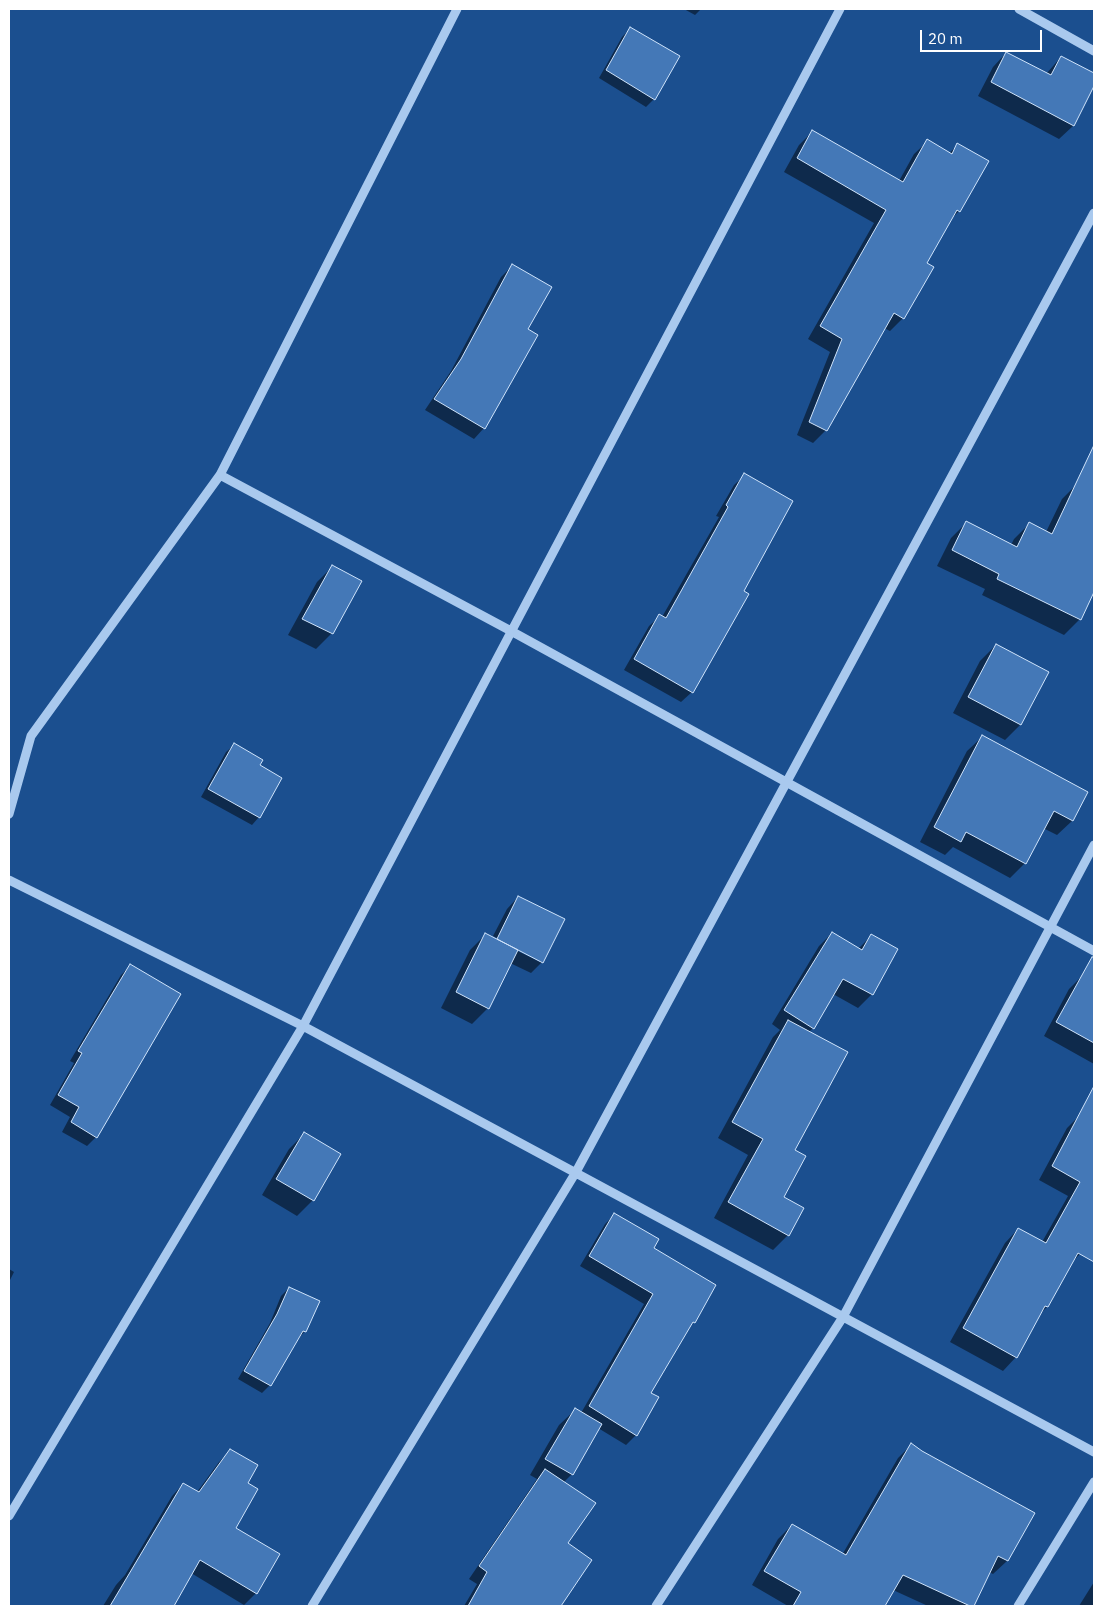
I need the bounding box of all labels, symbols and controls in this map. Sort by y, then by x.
scale bar [923,20,1046,52]
text: 20 m [928,29,963,48]

